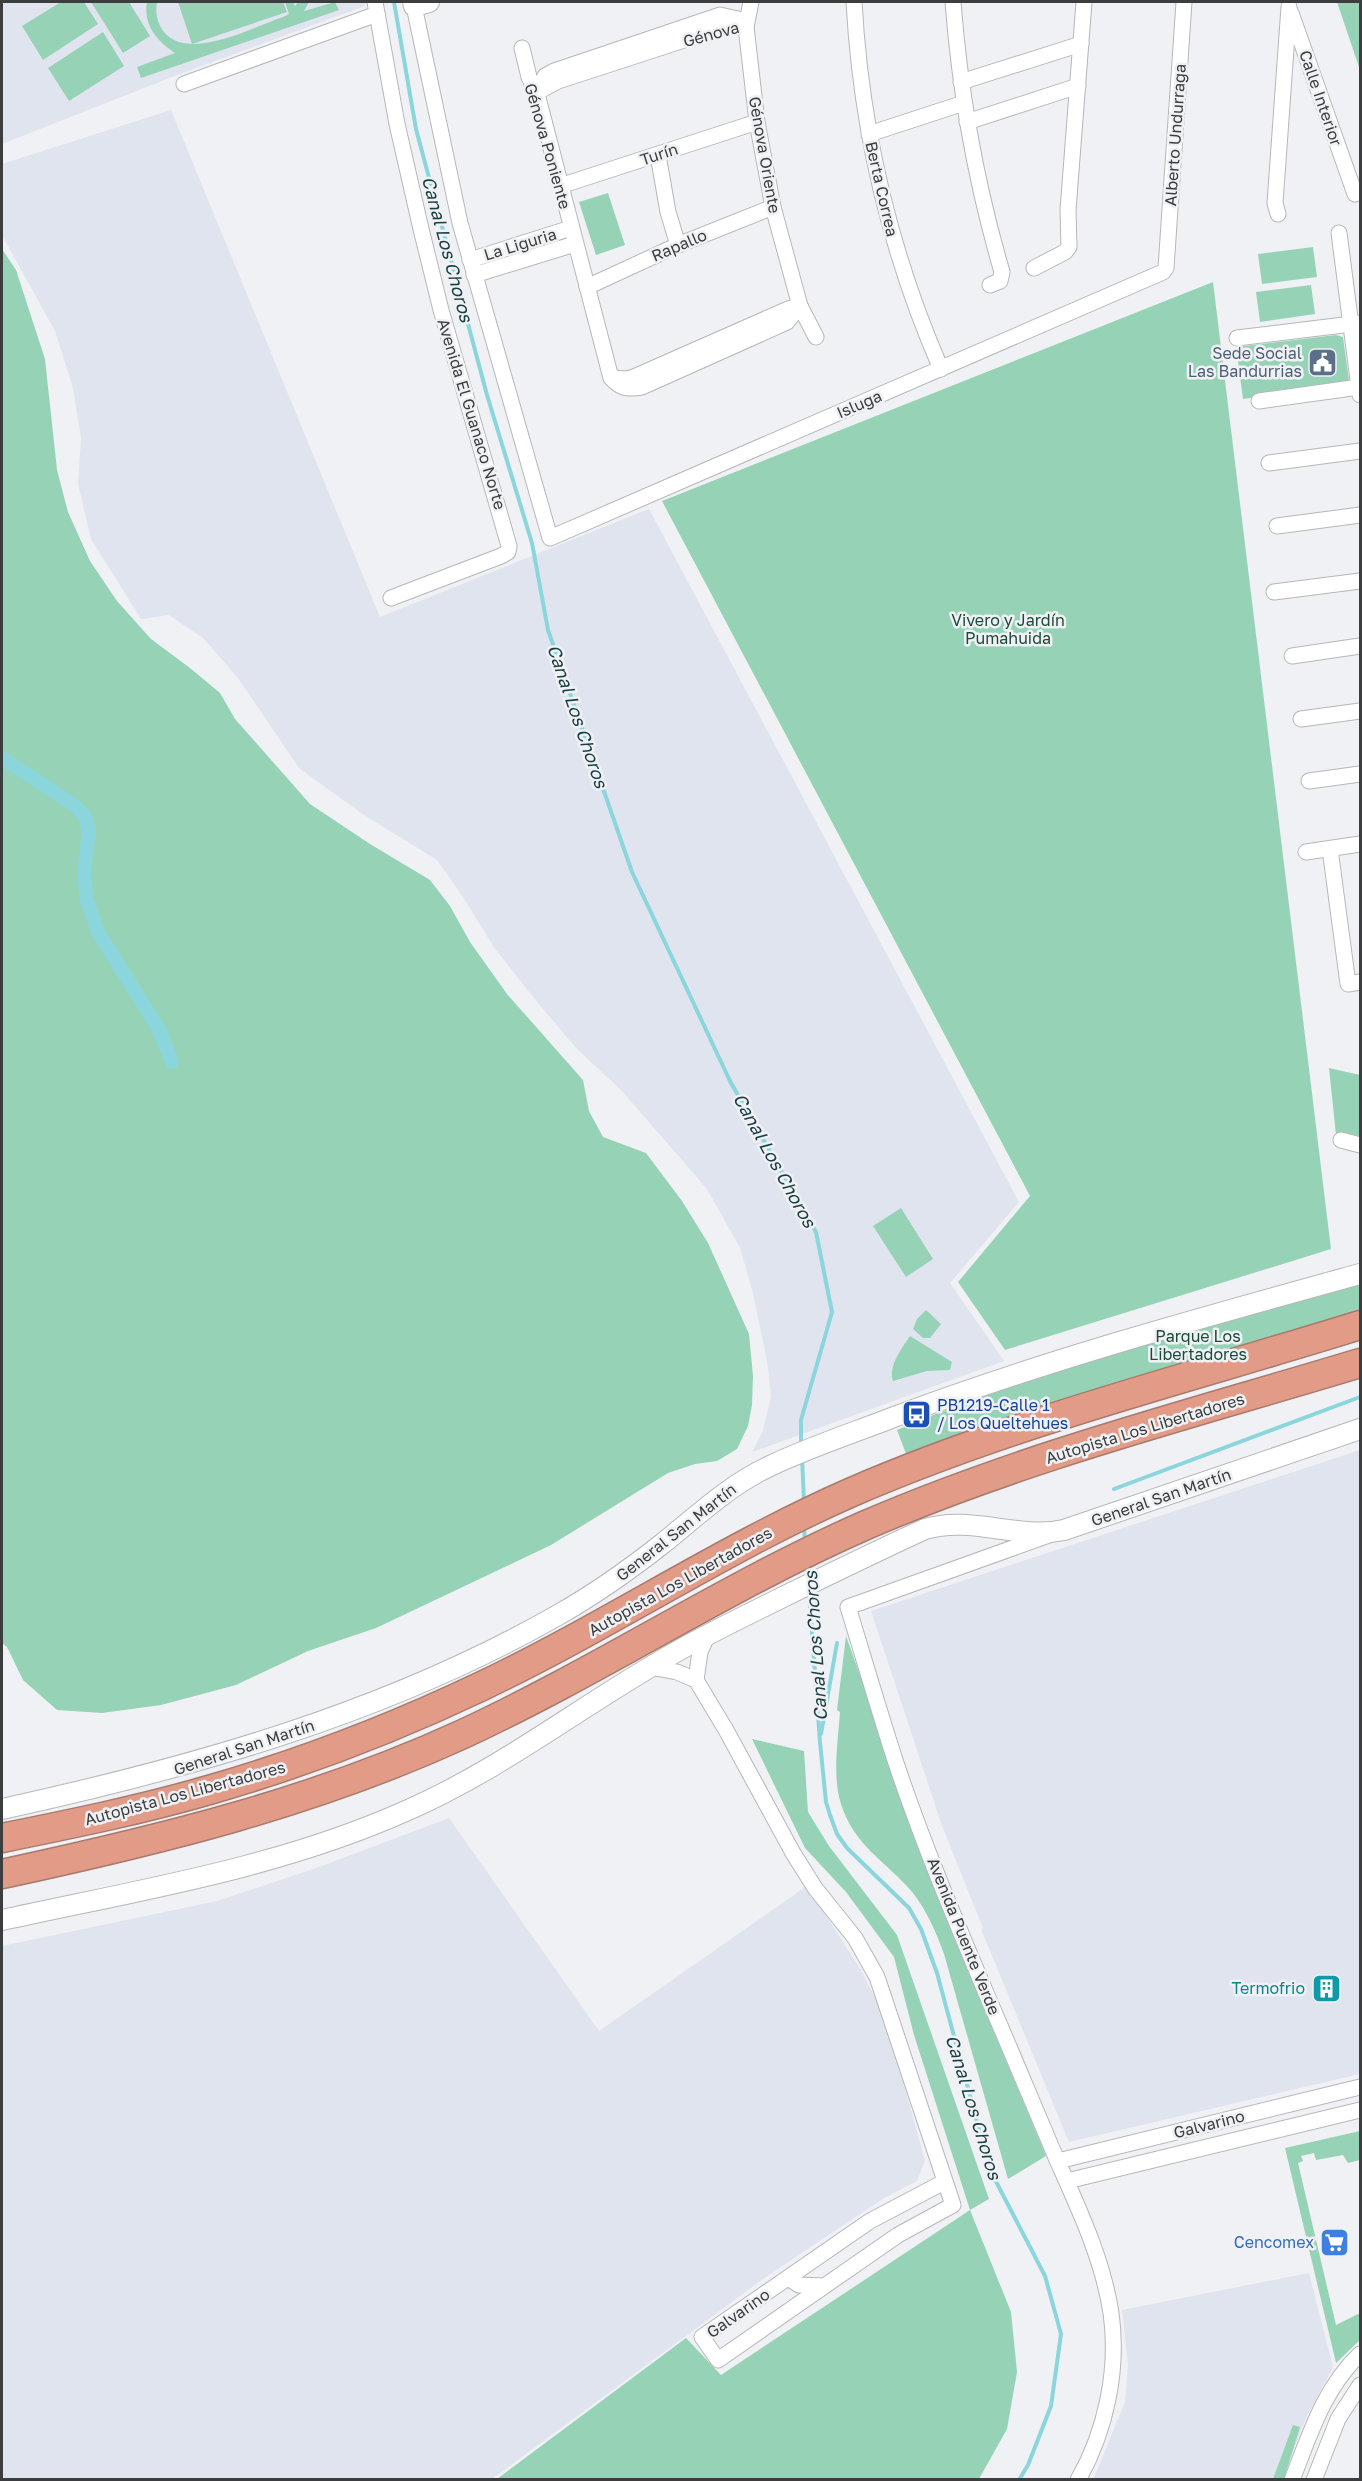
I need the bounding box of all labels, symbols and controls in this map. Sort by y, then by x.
street label: Génova [681,17,741,51]
street label: Calle Interior [1295,47,1347,149]
street label: Alberto Undurraga [1160,63,1190,207]
street label: Génova Poniente [520,81,576,211]
street label: Génova Oriente [745,95,785,215]
street label: Turín [638,139,680,169]
street label: Berta Correa [861,139,903,239]
water label: Canal Los Choros [418,174,478,326]
street label: La Liguria [481,223,559,265]
street label: Rapallo [648,224,710,266]
street label: Avenida El Guanaco Norte [433,316,511,512]
place label: Sede Social Las Bandurrias [1188,343,1302,381]
public building icon: Sede Social Las Bandurrias [1307,346,1339,378]
street label: Isluga [833,386,885,422]
park label: Vivero y Jardín Pumahuida [951,610,1065,648]
water label: Canal Los Choros [543,641,613,792]
water label: Canal Los Choros [729,1089,822,1232]
park label: Parque Los Libertadores [1149,1326,1247,1364]
street label: Autopista Los Libertadores [1043,1388,1247,1468]
place label: PB1219-Calle 1 / Los Queltehues [937,1395,1068,1433]
bus stop icon: PB1219-Calle 1 / Los Queltehues [900,1398,932,1430]
street label: General San Martín [1088,1464,1234,1530]
street label: General San Martín [612,1479,740,1585]
street label: Autopista Los Libertadores [585,1522,775,1640]
water label: Canal Los Choros [799,1569,831,1722]
street label: General San Martín [171,1715,317,1779]
street label: Autopista Los Libertadores [82,1757,288,1829]
street label: Avenida Puente Verde [923,1854,1005,2018]
building icon: Termofrio [1310,1972,1342,2004]
place label: Termofrio [1231,1978,1305,1998]
water label: Canal Los Choros [942,2032,1007,2183]
street label: Galvarino [1171,2106,1247,2142]
supermarket icon: Cencomex [1319,2226,1351,2258]
place label: Cencomex [1234,2232,1314,2252]
street label: Galvarino [703,2284,773,2342]

